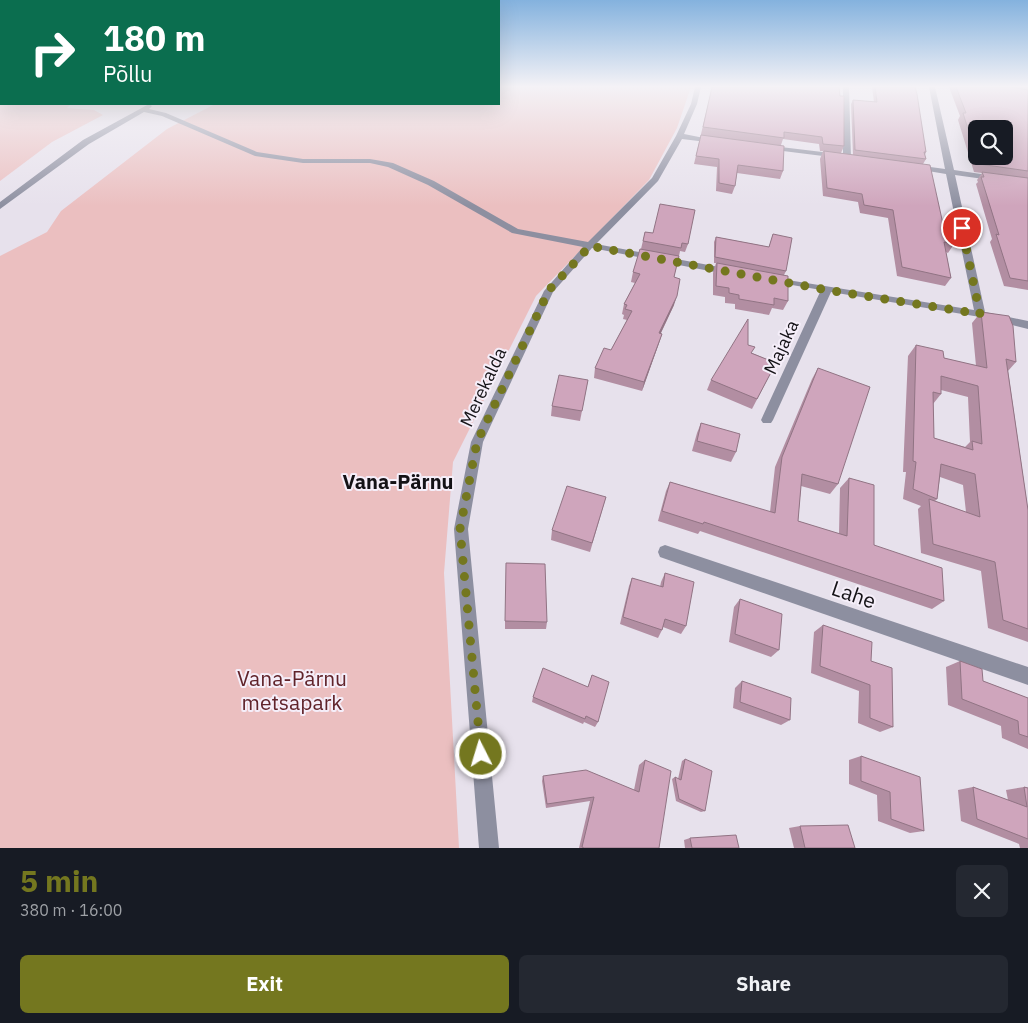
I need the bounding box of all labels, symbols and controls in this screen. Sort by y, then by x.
text: 180 m [103,15,206,61]
icon: right [20,20,85,85]
text: Põllu [103,59,153,88]
map controls [968,120,1013,165]
button: search [968,120,1013,165]
pin [941,207,983,249]
icon: arrive [948,214,976,242]
street label: Majaka [758,316,804,378]
street label: Merekalda [455,343,512,430]
district label: Vana-Pärnu [343,468,453,495]
street label: Lahe [828,573,880,615]
park label: Vana-Pärnu metsapark [237,664,347,716]
position arrow [454,727,506,779]
text: 5 min [20,861,98,900]
button: close [956,865,1008,917]
text: 380 m · 16:00 [20,900,122,920]
button: Exit [20,955,509,1013]
button: Share [519,955,1008,1013]

